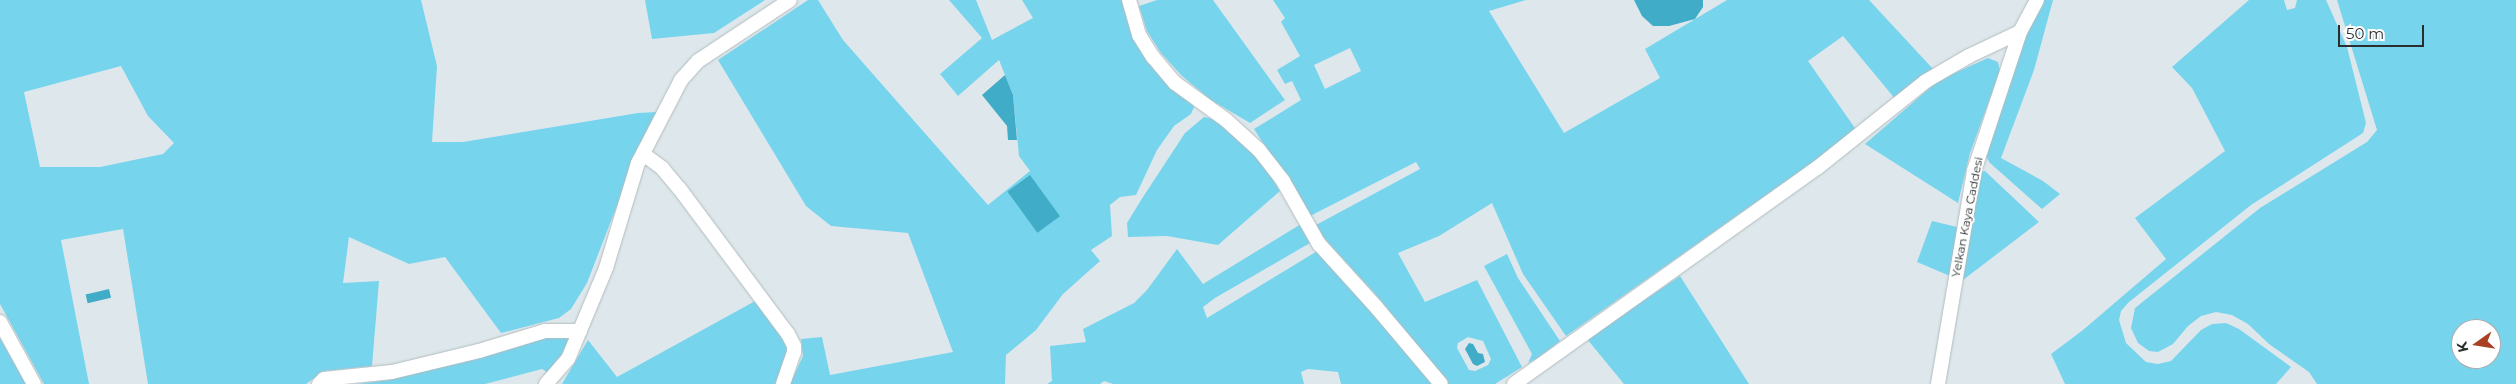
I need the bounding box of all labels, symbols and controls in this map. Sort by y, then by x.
scale bar [2341,15,2427,47]
text: 50 m [2346,24,2384,43]
street label: Yelkan Kaya Caddesi [1948,155,1986,279]
north arrow [2451,319,2501,369]
text: K [2452,340,2472,354]

